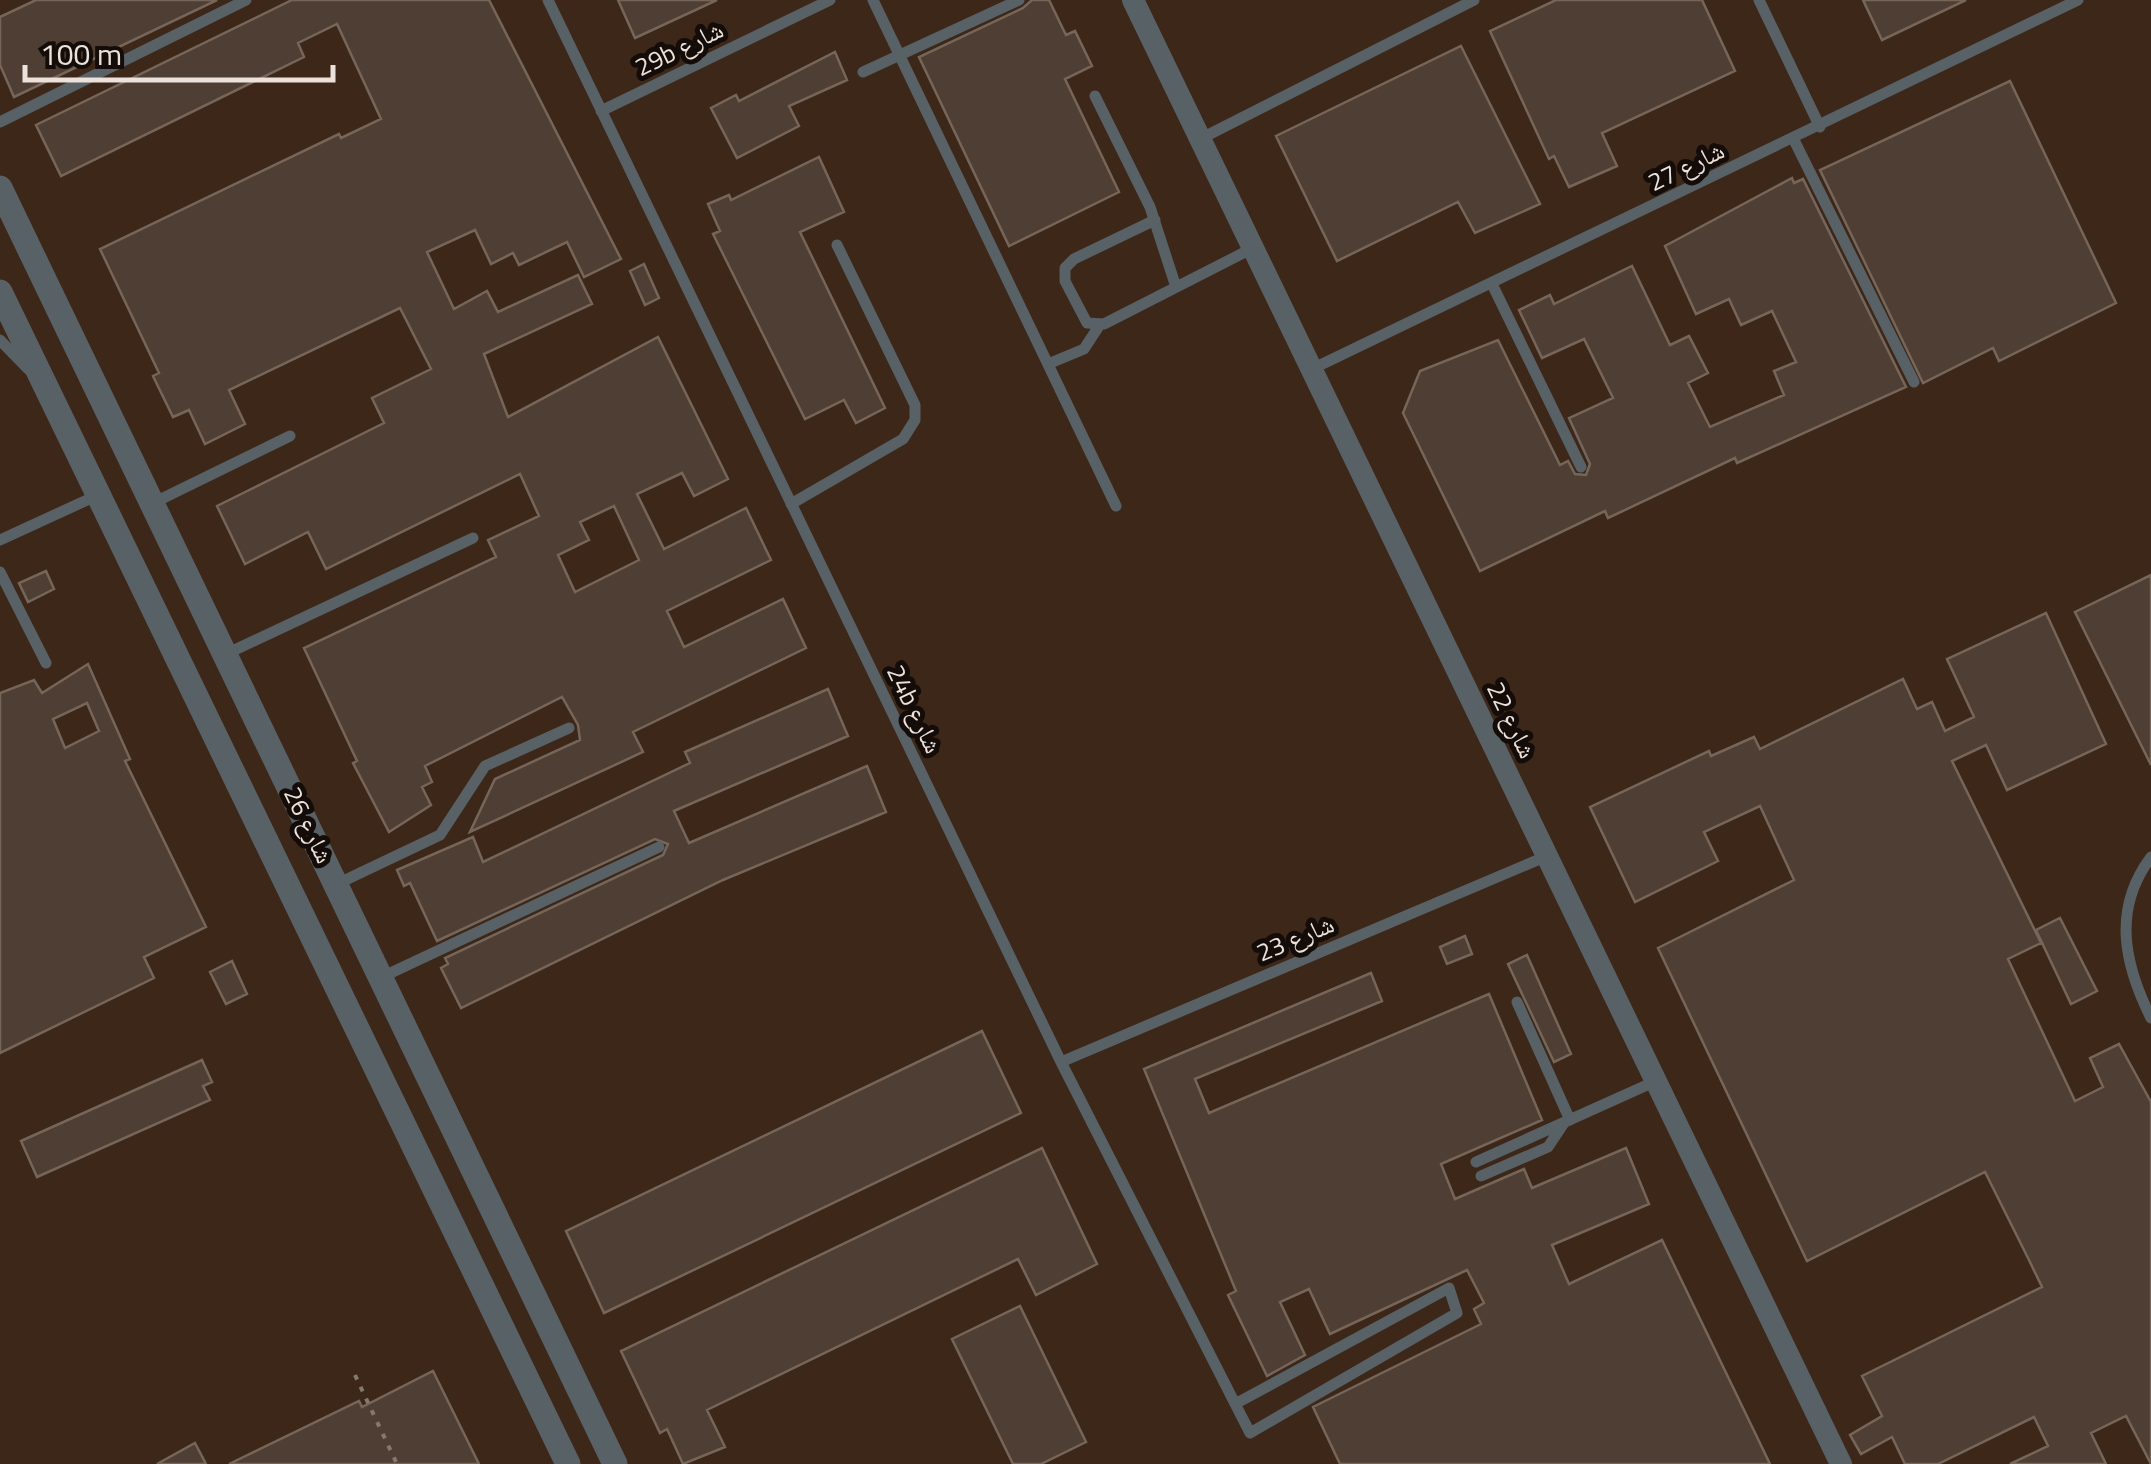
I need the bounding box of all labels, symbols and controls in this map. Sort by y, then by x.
street label: 29b شارع [628,10,730,86]
scale bar [25,20,332,82]
text: 100 m [40,31,122,77]
street label: شارع 27 [1641,131,1731,201]
street label: 24b شارع [877,658,953,760]
street label: شارع 22 [1477,675,1547,765]
street label: شارع 26 [274,780,344,870]
street label: شارع 23 [1250,905,1340,971]

